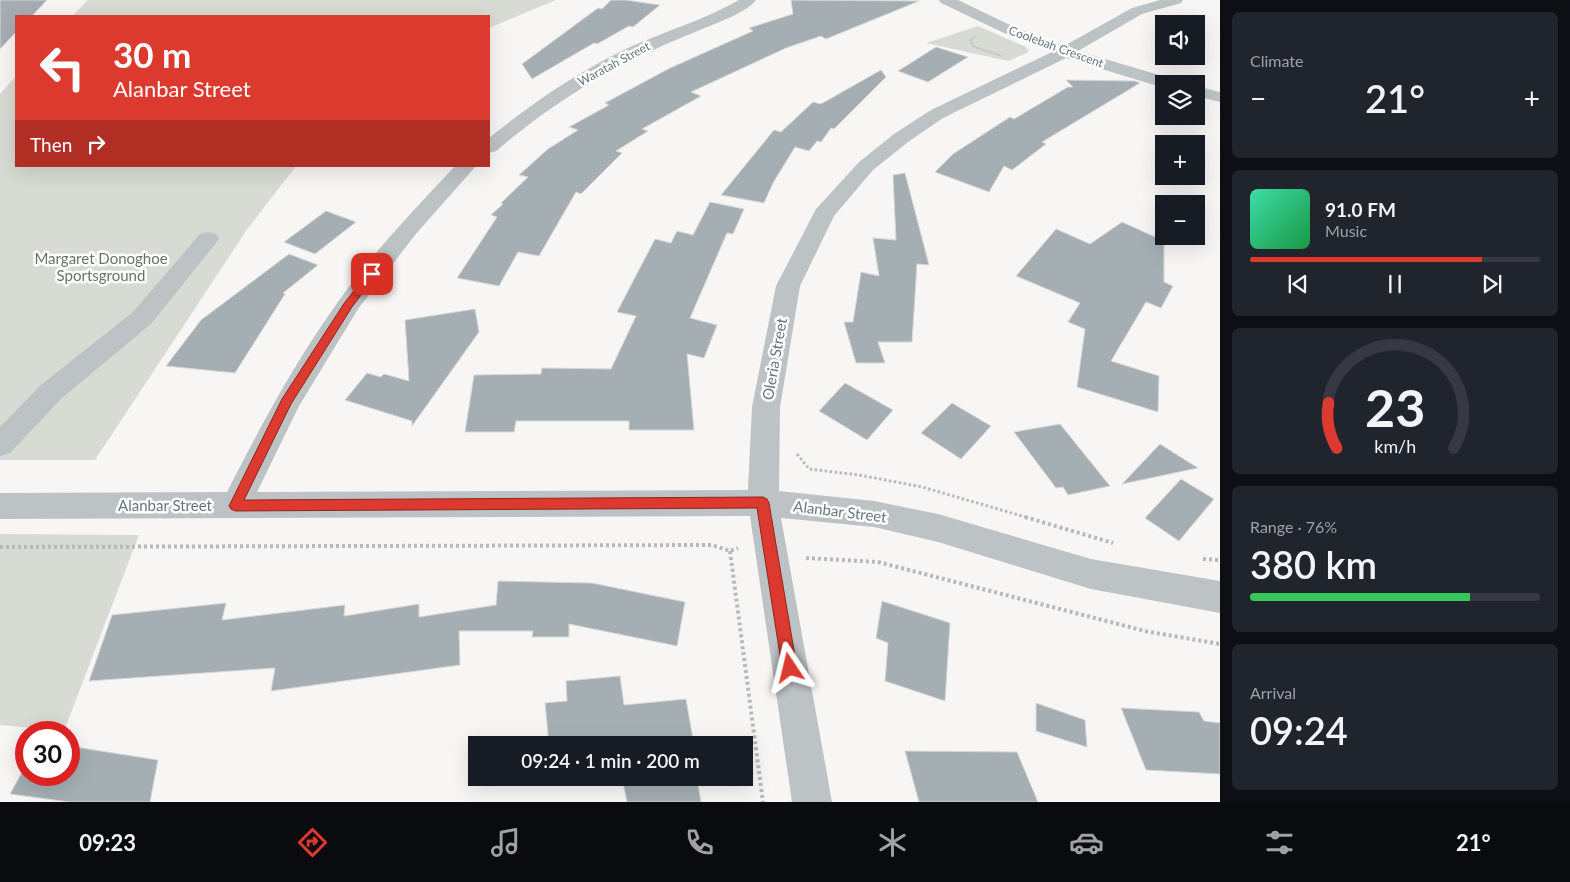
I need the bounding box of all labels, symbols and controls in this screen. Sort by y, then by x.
map controls [1155,15,1205,245]
button: sound [1155,15,1205,65]
street label: Coolebah Crescent [1007,22,1106,71]
text: 30 m [113,33,191,75]
icon: left [30,35,95,100]
street label: Waratah Street [575,38,653,89]
text: Climate [1250,51,1303,70]
text: Alanbar Street [113,75,251,102]
button: layers [1155,75,1205,125]
text: 21° [1365,75,1425,121]
text: − [1250,81,1266,115]
text: + [1524,81,1540,115]
icon: right [82,130,110,158]
text: Then [30,133,72,156]
button: + [1155,135,1205,185]
button: − [1155,195,1205,245]
text: 91.0 FM [1325,198,1396,221]
text: Music [1325,221,1367,240]
park label: Margaret Donoghoe Sportsground [34,249,168,284]
pin [351,253,393,295]
icon: arrive [358,260,386,288]
icon: previous [1284,270,1312,298]
icon: pause [1381,270,1409,298]
icon: next [1478,270,1506,298]
street label: Oleria Street [758,316,790,401]
text: 23 [1365,376,1425,438]
text: km/h [1374,435,1416,457]
street label: Alanbar Street [118,496,213,514]
street label: Alanbar Street [792,496,888,526]
text: Range · 76% [1250,517,1337,536]
text: 380 km [1250,541,1377,587]
position arrow [763,641,815,693]
text: Arrival [1250,683,1296,702]
text: 09:24 [1250,707,1348,753]
speed limit sign: 30 [15,721,80,786]
text: 09:24 · 1 min · 200 m [521,749,700,772]
icon: directions [295,825,330,860]
icon: music [488,825,523,860]
icon: phone [682,825,717,860]
icon: climate [875,825,910,860]
icon: car [1069,825,1104,860]
icon: filters [1262,825,1297,860]
text: 09:23 [79,829,136,856]
text: 21° [1456,829,1491,856]

